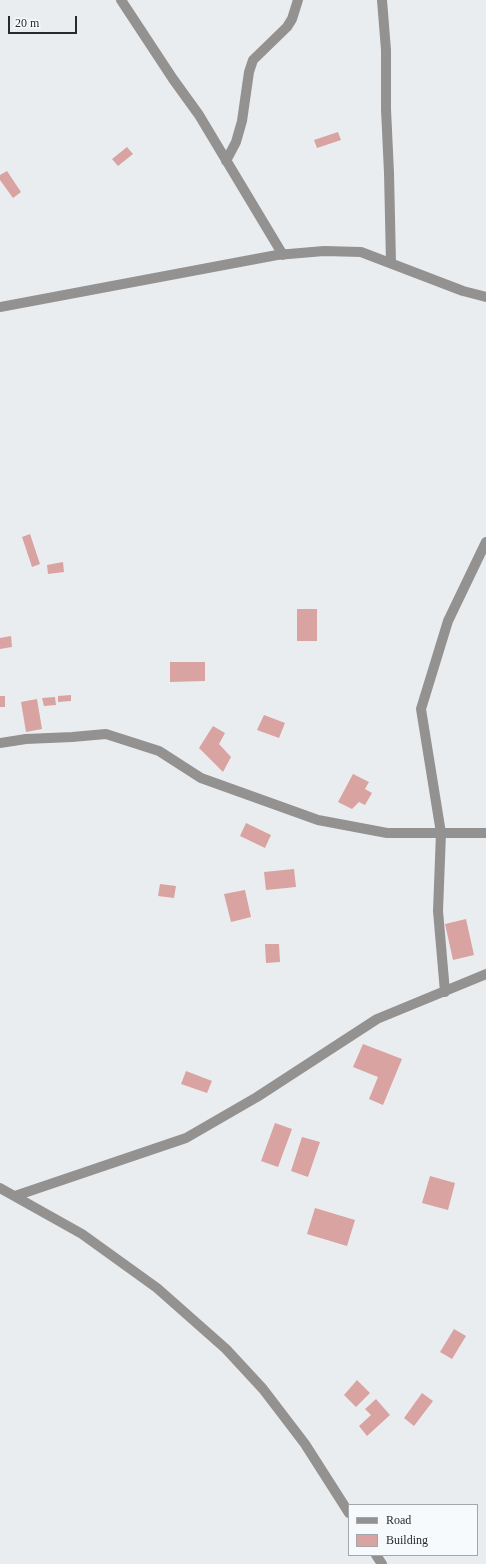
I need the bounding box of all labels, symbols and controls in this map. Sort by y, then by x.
scale bar [10,8,79,34]
text: 20 m [15,16,39,30]
legend [348,1504,478,1556]
text: Road [386,1513,411,1527]
text: Building [386,1533,428,1547]

